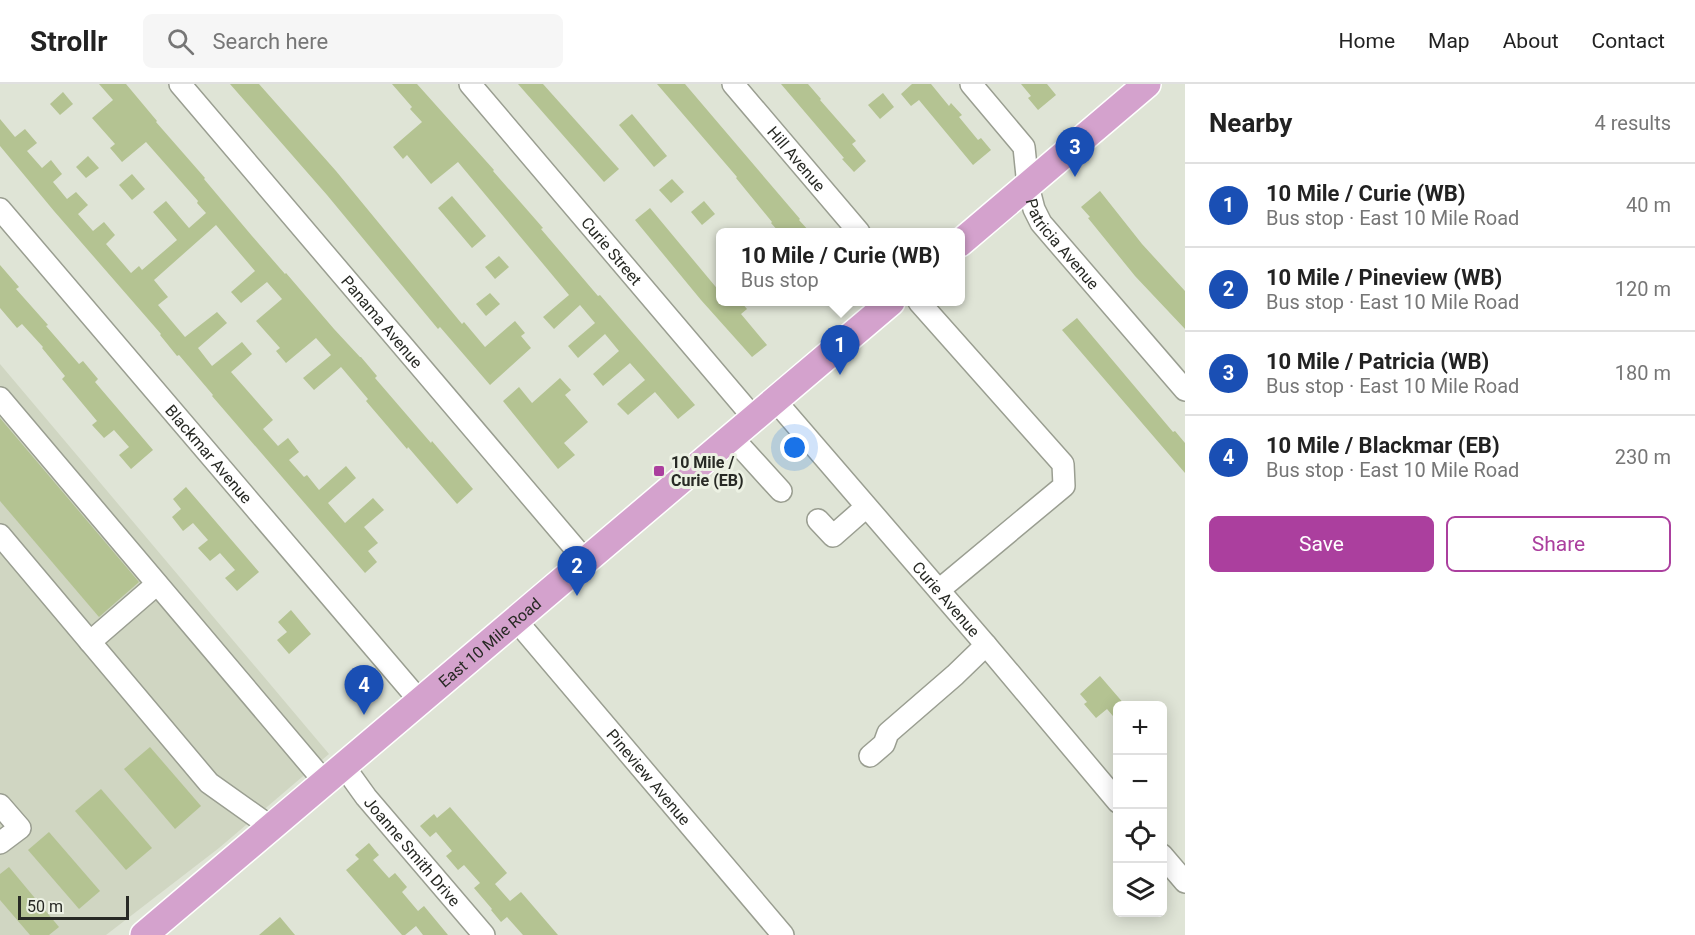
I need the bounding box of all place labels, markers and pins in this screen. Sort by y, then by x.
pin: 3 [1056,128,1094,177]
pin: 1 [820,326,860,375]
place label: 10 Mile / Curie (EB) [671,453,744,490]
marker: 10 Mile / Curie (EB) [652,464,666,478]
pin: 2 [558,546,596,596]
pin: 4 [344,666,384,715]

